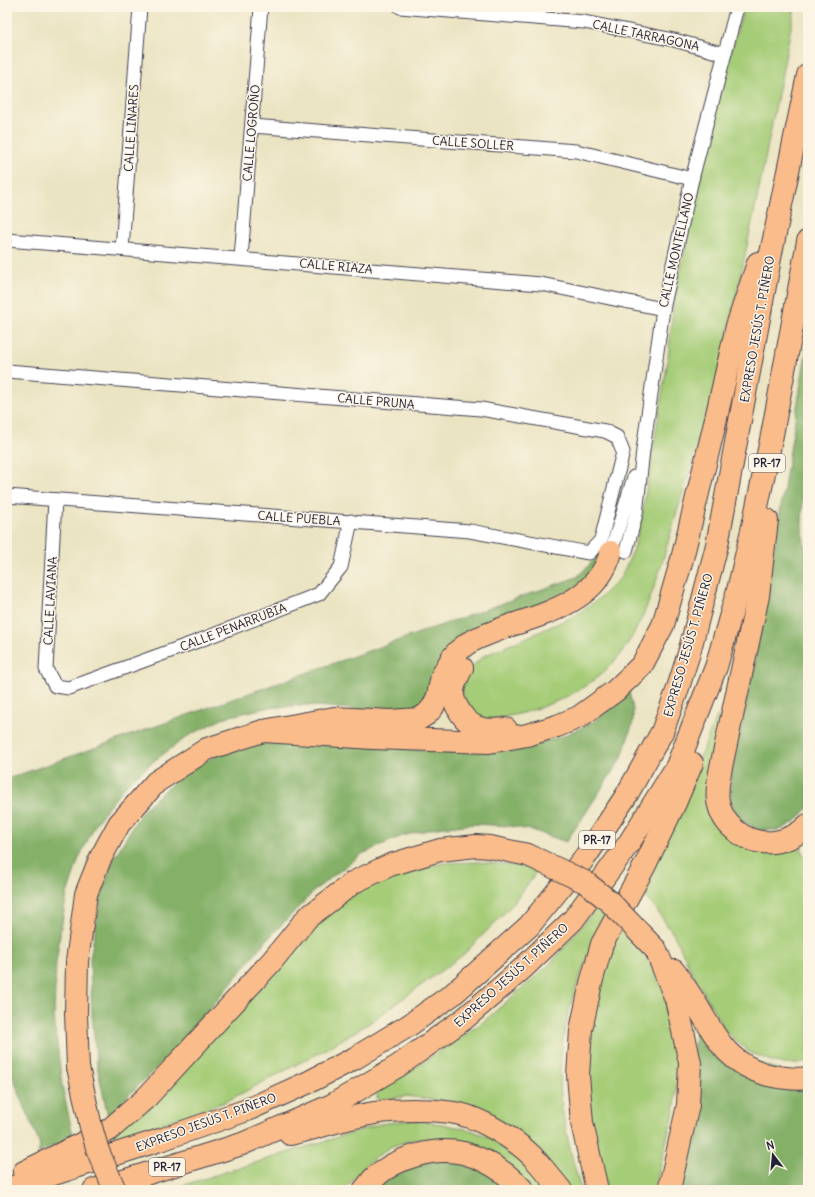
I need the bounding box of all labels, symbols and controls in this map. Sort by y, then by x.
street label: CALLE TARRAGONA [591,16,701,54]
street label: CALLE LINARES [120,83,142,172]
street label: CALLE LOGROÑO [239,84,263,182]
street label: CALLE SOLLER [431,133,515,153]
street label: CALLE MONTELLANO [655,191,697,309]
street label: CALLE RIAZA [299,255,374,277]
street label: EXPRESO JESÚS T. PIÑERO [737,255,777,403]
street label: CALLE PRUNA [337,390,416,412]
road number: PR-17 [749,454,785,472]
street label: CALLE PUEBLA [257,508,341,528]
street label: CALLE LAVIANA [40,556,60,646]
street label: EXPRESO JESÚS T. PIÑERO [660,572,716,718]
street label: CALLE PENARRUBIA [178,600,289,654]
road number: PR-17 [579,831,615,849]
street label: EXPRESO JESÚS T. PIÑERO [451,920,571,1030]
street label: EXPRESO JESÚS T. PIÑERO [134,1090,278,1154]
north arrow [753,1135,793,1175]
text: N [765,1138,776,1153]
road number: PR-17 [149,1158,185,1176]

